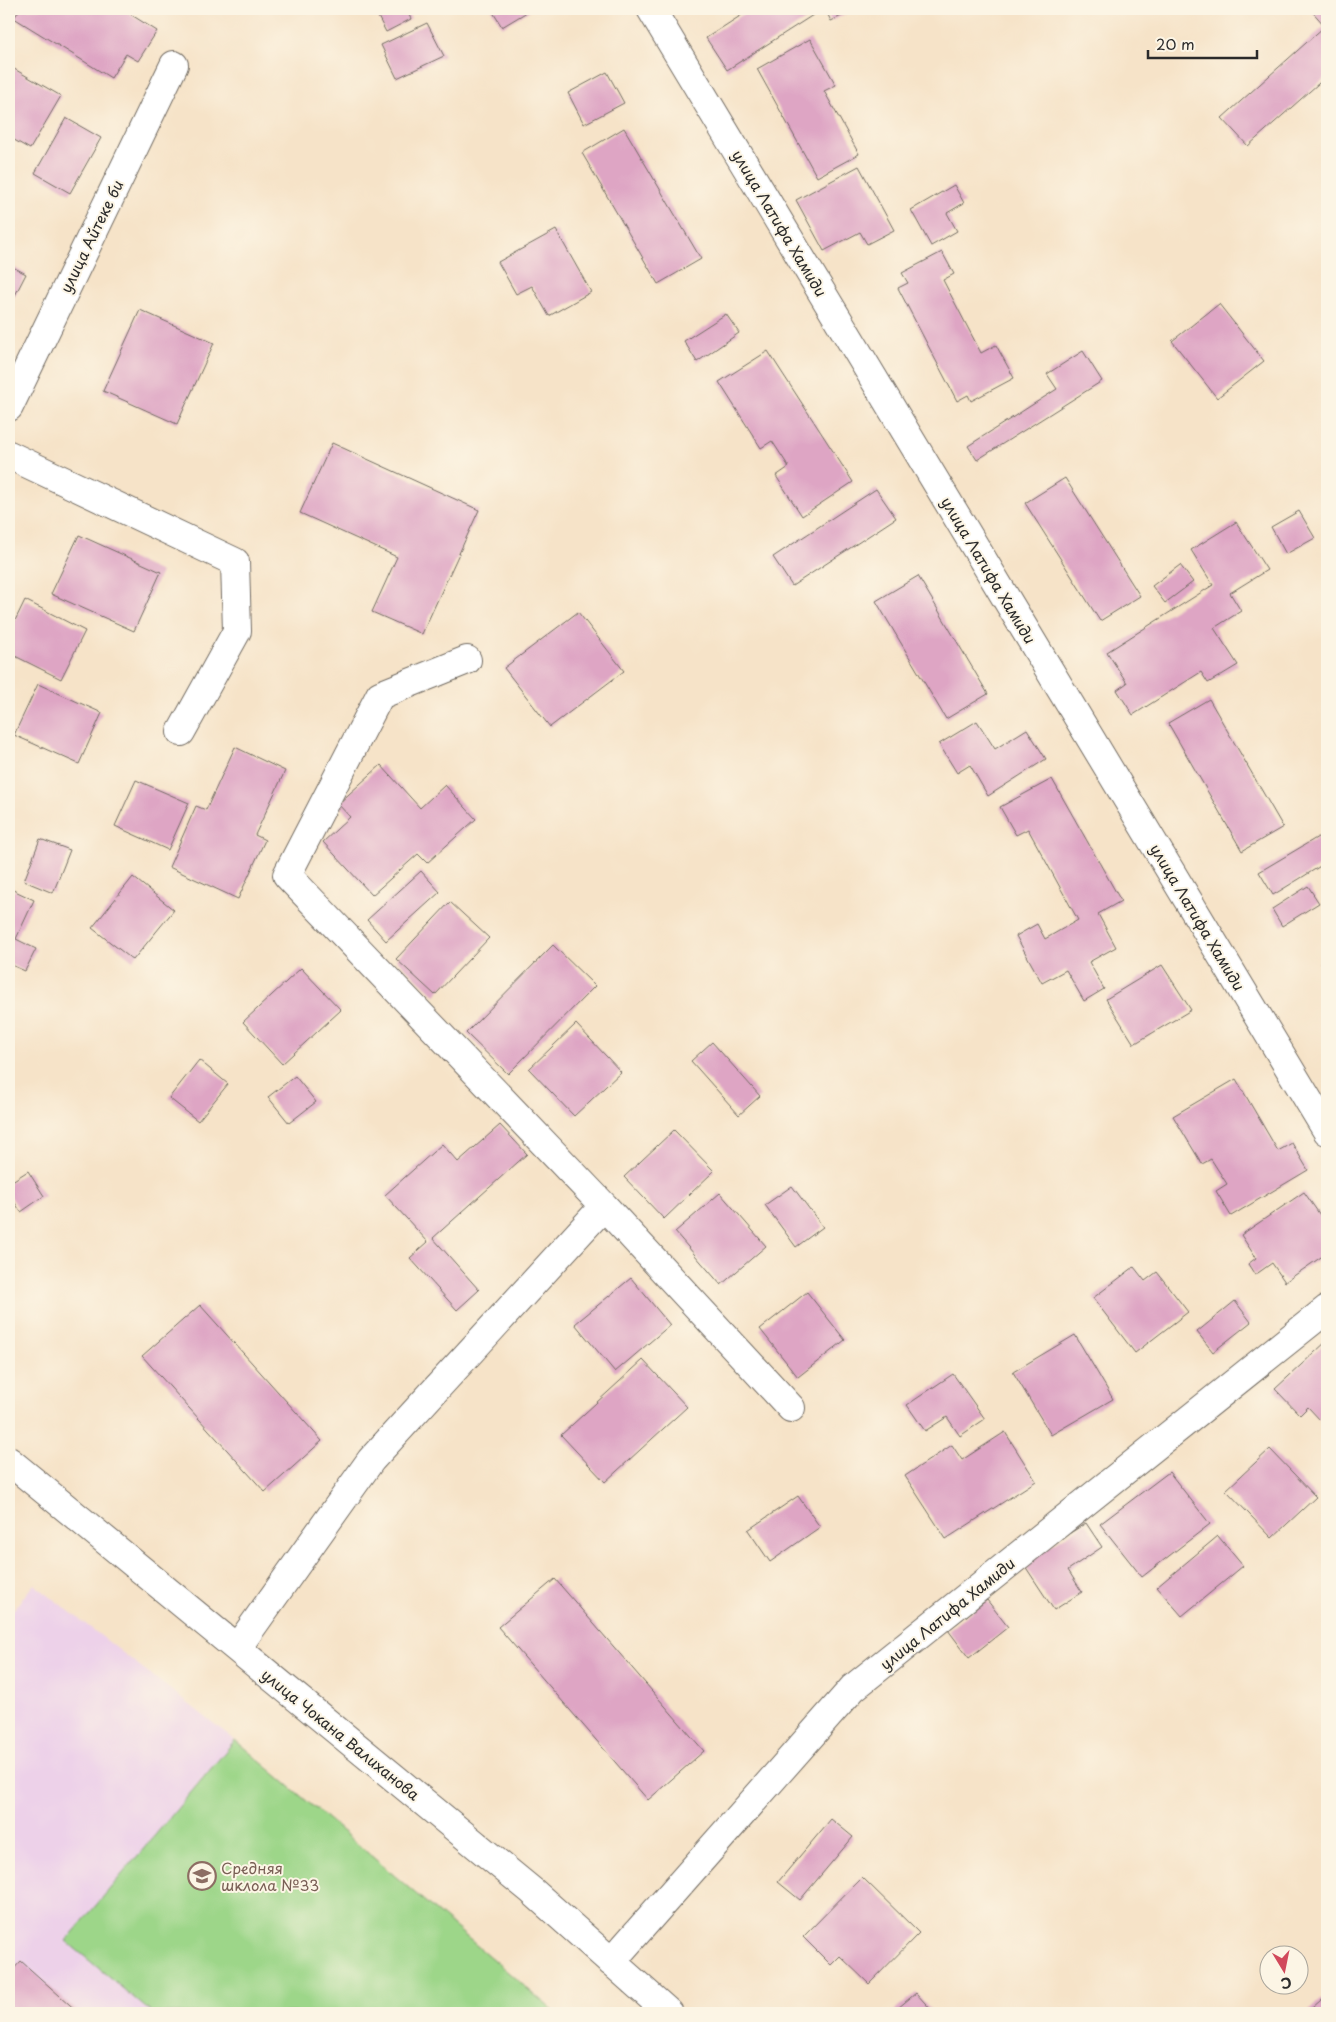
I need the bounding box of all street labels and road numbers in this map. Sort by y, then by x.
street label: улица Латифа Хамиди [727,145,833,301]
street label: улица Айтеке би [54,176,128,296]
street label: улица Латифа Хамиди [936,492,1042,648]
street label: улица Латифа Хамиди [1145,839,1251,995]
street label: улица Латифа Хамиди [875,1551,1019,1675]
street label: улица Чокана Валиханова [257,1663,426,1806]

